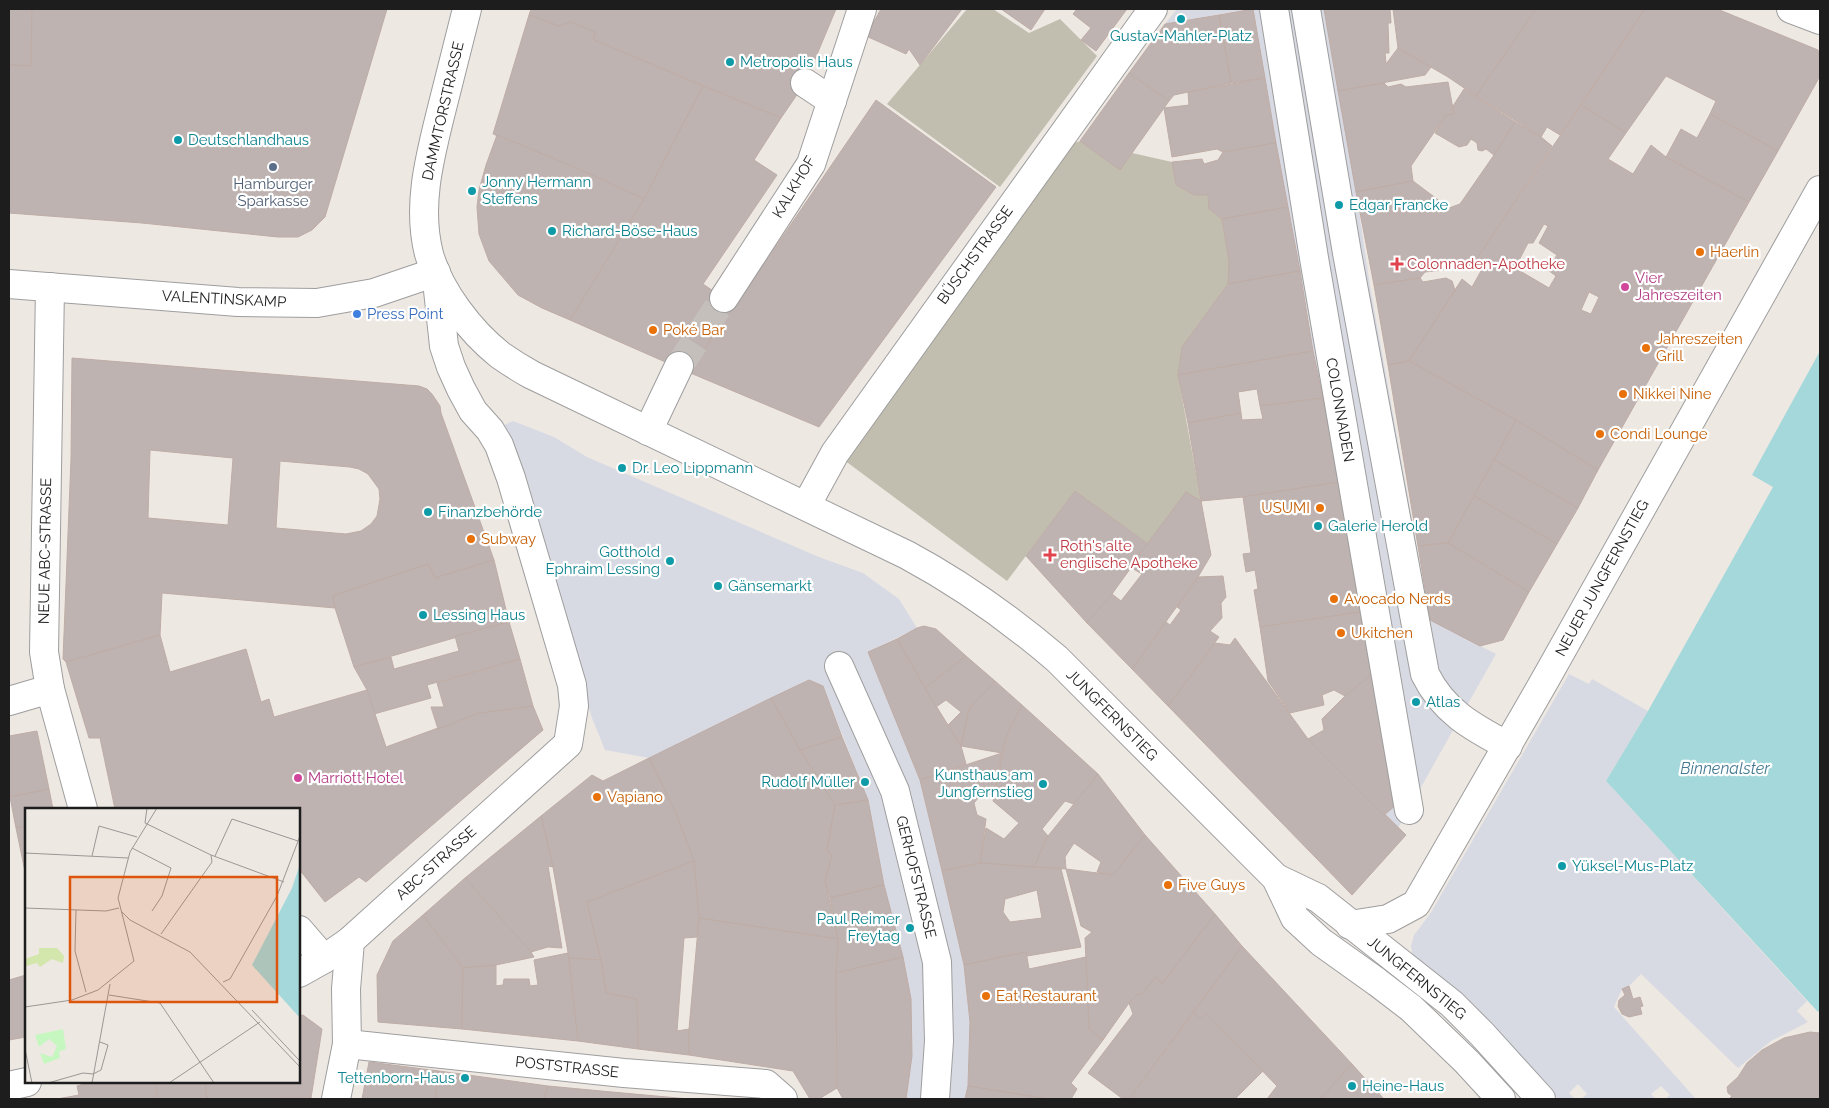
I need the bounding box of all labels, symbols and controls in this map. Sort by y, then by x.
marker: Gustav-Mahler-Platz [1175,13,1187,25]
place label: Gustav-Mahler-Platz [1110,27,1252,45]
street label: DAMMTORSTRASSE [418,40,468,182]
place label: Metropolis Haus [740,53,853,71]
marker: Metropolis Haus [724,56,736,68]
place label: Deutschlandhaus [188,131,309,149]
marker: Deutschlandhaus [172,134,184,146]
street label: KALKHOF [768,153,820,221]
marker: Hamburger Sparkasse [267,161,279,173]
place label: Jonny Hermann Steffens [482,173,591,208]
place label: Hamburger Sparkasse [233,175,313,210]
marker: Jonny Hermann Steffens [466,185,478,197]
place label: Edgar Francke [1349,196,1449,214]
marker: Edgar Francke [1333,199,1345,211]
street label: BÜSCHSTRASSE [932,202,1017,308]
place label: Richard-Böse-Haus [562,222,697,240]
marker: Richard-Böse-Haus [546,225,558,237]
place label: Haerlin [1710,243,1759,261]
marker: Haerlin [1694,246,1706,258]
place label: Colonnaden-Apotheke [1407,255,1565,273]
marker: Colonnaden-Apotheke [1391,258,1403,270]
place label: Vier Jahreszeiten [1635,269,1722,304]
marker: Vier Jahreszeiten [1619,281,1631,293]
street label: VALENTINSKAMP [161,287,287,311]
place label: Press Point [367,305,444,323]
marker: Press Point [351,308,363,320]
place label: Poké Bar [663,321,725,339]
marker: Poké Bar [647,324,659,336]
place label: Jahreszeiten Grill [1656,330,1743,365]
marker: Jahreszeiten Grill [1640,342,1652,354]
street label: COLONNADEN [1322,356,1358,464]
place label: Nikkei Nine [1633,385,1712,403]
marker: Nikkei Nine [1617,388,1629,400]
place label: Condi Lounge [1610,425,1708,443]
marker: Condi Lounge [1594,428,1606,440]
place label: Dr. Leo Lippmann [632,459,753,477]
marker: Dr. Leo Lippmann [616,462,628,474]
street label: NEUE ABC-STRASSE [35,478,55,624]
street label: NEUER JUNGFERNSTIEG [1551,497,1653,659]
place label: USUMI [1261,499,1310,517]
marker: USUMI [1314,502,1326,514]
place label: Finanzbehörde [438,503,542,521]
marker: Finanzbehörde [422,506,434,518]
place label: Galerie Herold [1328,517,1428,535]
marker: Galerie Herold [1312,520,1324,532]
place label: Subway [481,530,536,548]
marker: Subway [465,533,477,545]
place label: Roth's alte englische Apotheke [1060,537,1198,572]
place label: Gotthold Ephraim Lessing [545,543,660,578]
marker: Roth's alte englische Apotheke [1044,549,1056,561]
marker: Gotthold Ephraim Lessing [664,555,676,567]
place label: Gänsemarkt [728,577,812,595]
marker: Gänsemarkt [712,580,724,592]
place label: Avocado Nerds [1344,590,1451,608]
marker: Avocado Nerds [1328,593,1340,605]
place label: Lessing Haus [433,606,525,624]
marker: Lessing Haus [417,609,429,621]
place label: Ukitchen [1351,624,1413,642]
marker: Ukitchen [1335,627,1347,639]
street label: JUNGFERNSTIEG [1063,666,1161,764]
place label: Atlas [1426,693,1460,711]
marker: Atlas [1410,696,1422,708]
water label: Binnenalster [1680,759,1770,778]
place label: Kunsthaus am Jungfernstieg [935,766,1033,801]
place label: Marriott Hotel [308,769,404,787]
marker: Marriott Hotel [292,772,304,784]
place label: Rudolf Müller [761,773,856,791]
marker: Rudolf Müller [859,776,871,788]
marker: Kunsthaus am Jungfernstieg [1037,778,1049,790]
place label: Vapiano [607,788,663,806]
marker: Vapiano [591,791,603,803]
inset map [25,808,300,1083]
street label: GERHOFSTRASSE [892,814,940,940]
street label: ABC-STRASSE [392,822,480,904]
place label: Yüksel-Mus-Platz [1572,857,1694,875]
marker: Yüksel-Mus-Platz [1556,860,1568,872]
place label: Five Guys [1178,876,1245,894]
marker: Five Guys [1162,879,1174,891]
place label: Paul Reimer Freytag [817,910,901,945]
marker: Paul Reimer Freytag [904,922,916,934]
street label: JUNGFERNSTIEG [1364,933,1470,1023]
place label: Eat Restaurant [996,987,1097,1005]
marker: Eat Restaurant [980,990,992,1002]
street label: POSTSTRASSE [514,1053,620,1081]
place label: Tettenborn-Haus [337,1069,455,1087]
marker: Tettenborn-Haus [459,1072,471,1084]
place label: Heine-Haus [1362,1077,1444,1095]
marker: Heine-Haus [1346,1080,1358,1092]

